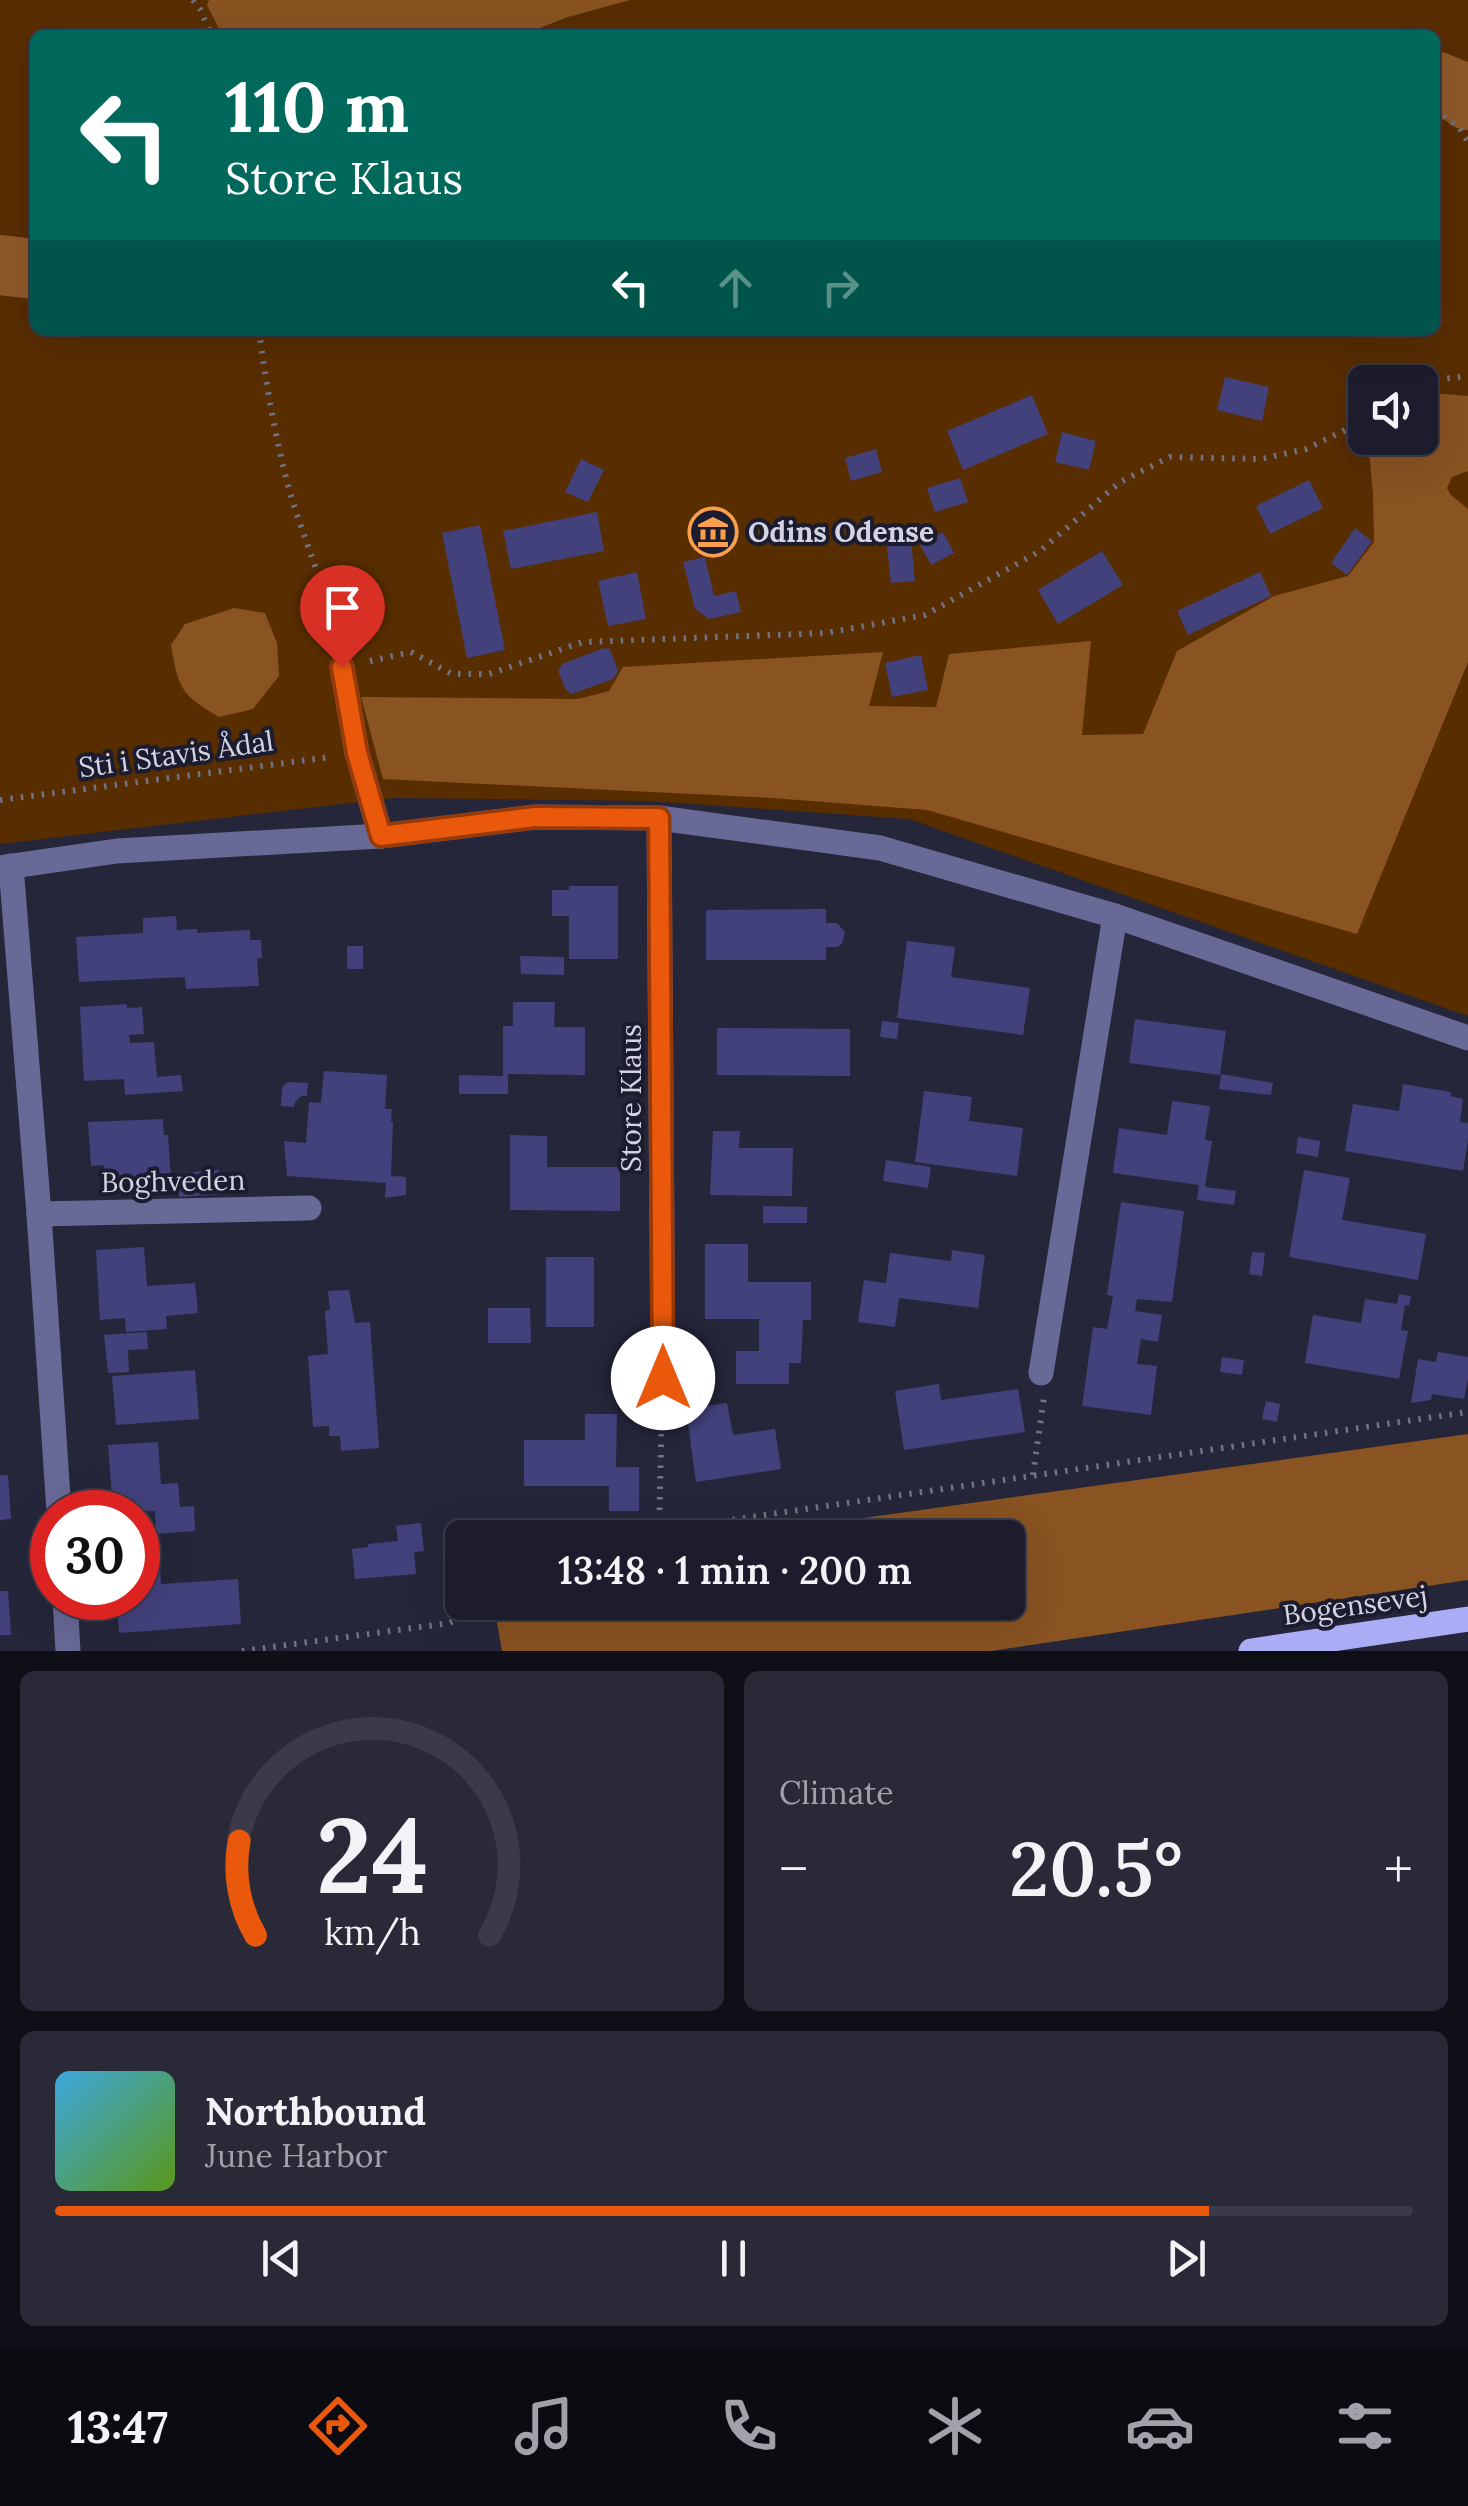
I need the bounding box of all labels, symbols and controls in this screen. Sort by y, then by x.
text: 110 m [225,62,409,151]
icon: left [60,70,190,200]
text: Store Klaus [225,149,463,206]
icon: left [603,260,658,315]
icon: ahead [708,260,763,315]
icon: right [813,260,868,315]
map controls [1348,365,1438,455]
button: sound [1348,365,1438,455]
museum icon: Odins Odense [687,506,739,558]
place label: Odins Odense [748,514,934,550]
pin [300,565,385,668]
icon: arrive [315,580,370,635]
street label: Sti i Stavis Ådal [76,723,276,785]
street label: Store Klaus [613,1024,649,1172]
street label: Boghveden [100,1162,246,1200]
position arrow [611,1326,715,1430]
speed limit sign: 30 [30,1490,160,1620]
text: 13:48 · 1 min · 200 m [558,1546,912,1594]
street label: Bogensevej [1280,1577,1430,1633]
text: Climate [779,1772,894,1813]
text: 24 [316,1788,428,1921]
text: 20.5° [1009,1821,1183,1917]
text: − [779,1834,808,1904]
text: + [1384,1834,1413,1904]
text: km/h [324,1909,420,1955]
text: Northbound [205,2087,426,2135]
text: June Harbor [205,2135,387,2176]
icon: previous [254,2231,309,2286]
icon: pause [706,2231,761,2286]
icon: next [1159,2231,1214,2286]
icon: directions [303,2391,373,2461]
icon: music [509,2391,579,2461]
icon: phone [714,2391,784,2461]
icon: climate [920,2391,990,2461]
icon: car [1125,2391,1195,2461]
icon: filters [1330,2391,1400,2461]
text: 13:47 [68,2398,168,2455]

